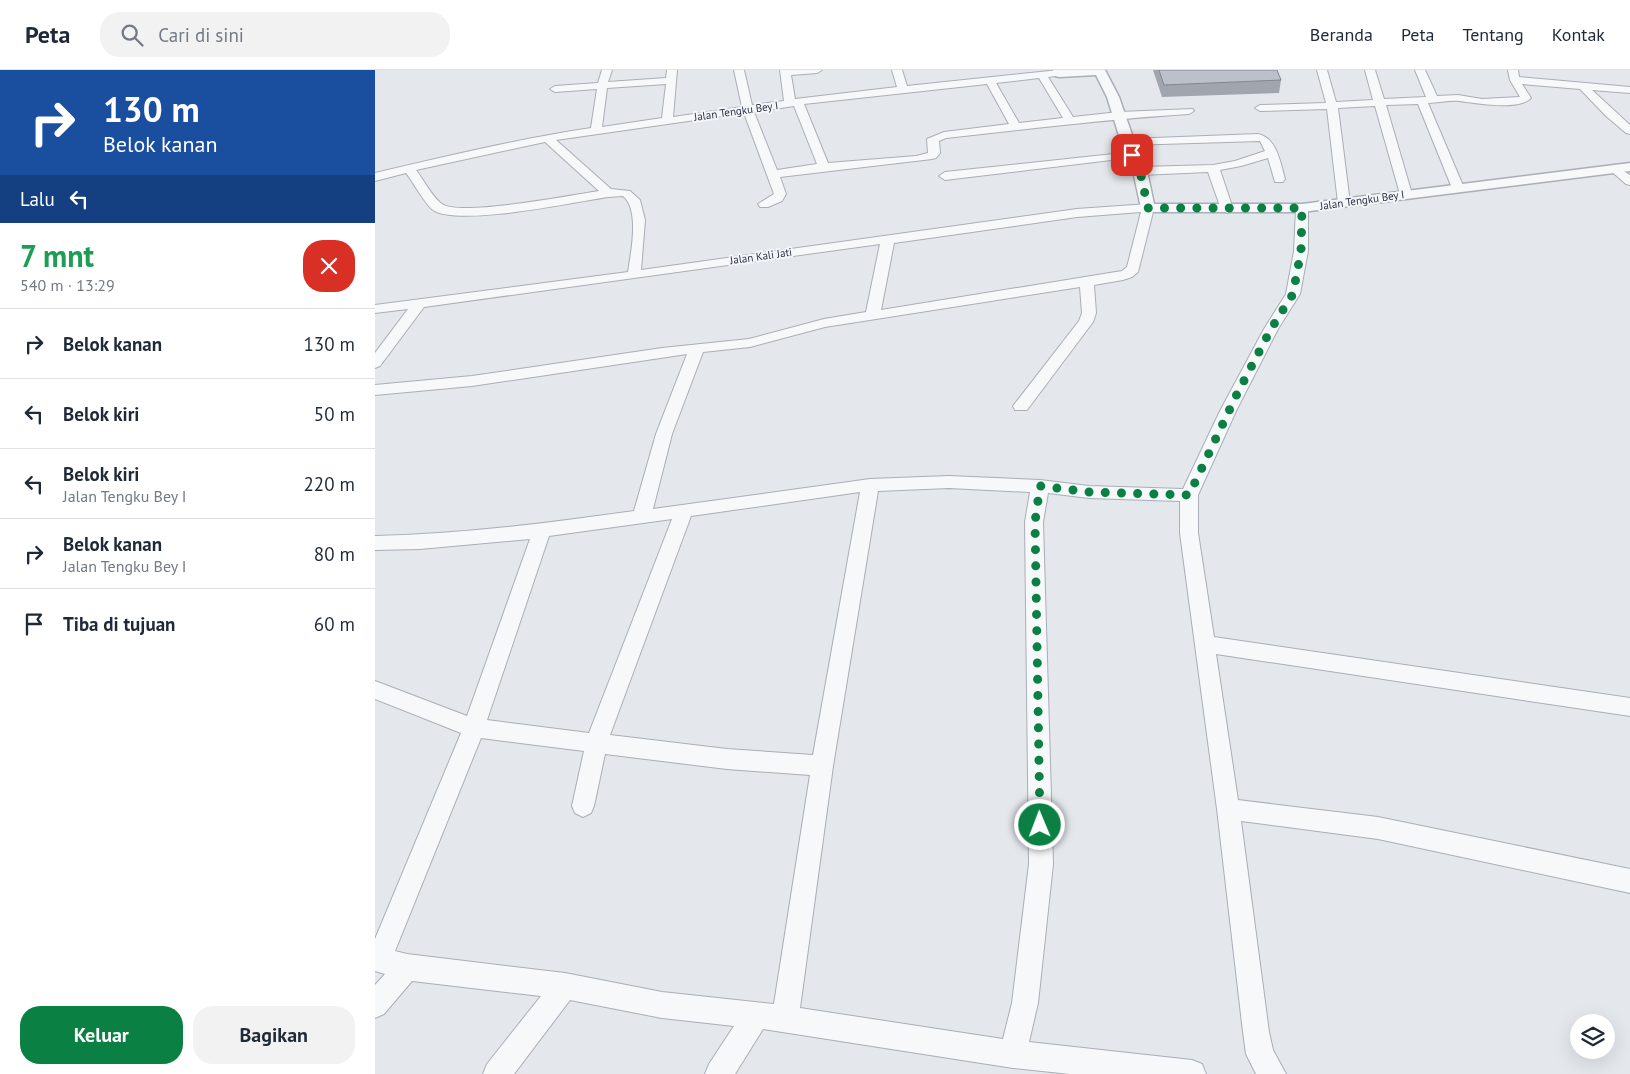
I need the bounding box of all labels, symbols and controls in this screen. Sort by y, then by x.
search box [100,12,450,57]
text: Peta [25,19,70,50]
icon: search [118,21,146,49]
text: Cari di sini [158,23,244,47]
text: Beranda [1310,23,1373,46]
text: Peta [1401,23,1435,46]
text: Tentang [1463,23,1524,46]
text: Kontak [1552,23,1605,46]
text: 130 m [103,86,200,132]
icon: right [20,90,85,155]
street label: Jalan Tengku Bey I [692,98,779,124]
text: Belok kanan [103,130,217,158]
pin [1111,134,1153,176]
icon: arrive [1118,141,1146,169]
icon: left [65,185,93,213]
text: Lalu [20,187,55,211]
street label: Jalan Tengku Bey I [1318,187,1405,213]
text: 7 mnt [20,236,94,275]
button: close [303,240,355,292]
street label: Jalan Kali Jati [728,245,793,267]
text: 540 m · 13:29 [20,275,115,295]
icon: right [20,330,48,358]
text: Belok kanan [63,332,162,356]
text: 130 m [303,332,355,356]
icon: left [20,400,48,428]
text: Belok kiri [63,402,139,426]
text: 50 m [314,402,355,426]
text: Belok kiri [63,462,139,486]
icon: left [20,470,48,498]
text: 220 m [303,472,355,496]
text: Jalan Tengku Bey I [63,486,187,506]
text: Belok kanan [63,532,162,556]
icon: right [20,540,48,568]
text: 80 m [314,542,355,566]
text: Jalan Tengku Bey I [63,556,187,576]
icon: arrive [20,610,48,638]
text: Tiba di tujuan [63,612,175,636]
text: 60 m [314,612,355,636]
position arrow [1013,798,1065,850]
button: Keluar [20,1006,183,1064]
button: Bagikan [193,1006,355,1064]
map controls [1570,1014,1615,1059]
button: layers [1570,1014,1615,1059]

